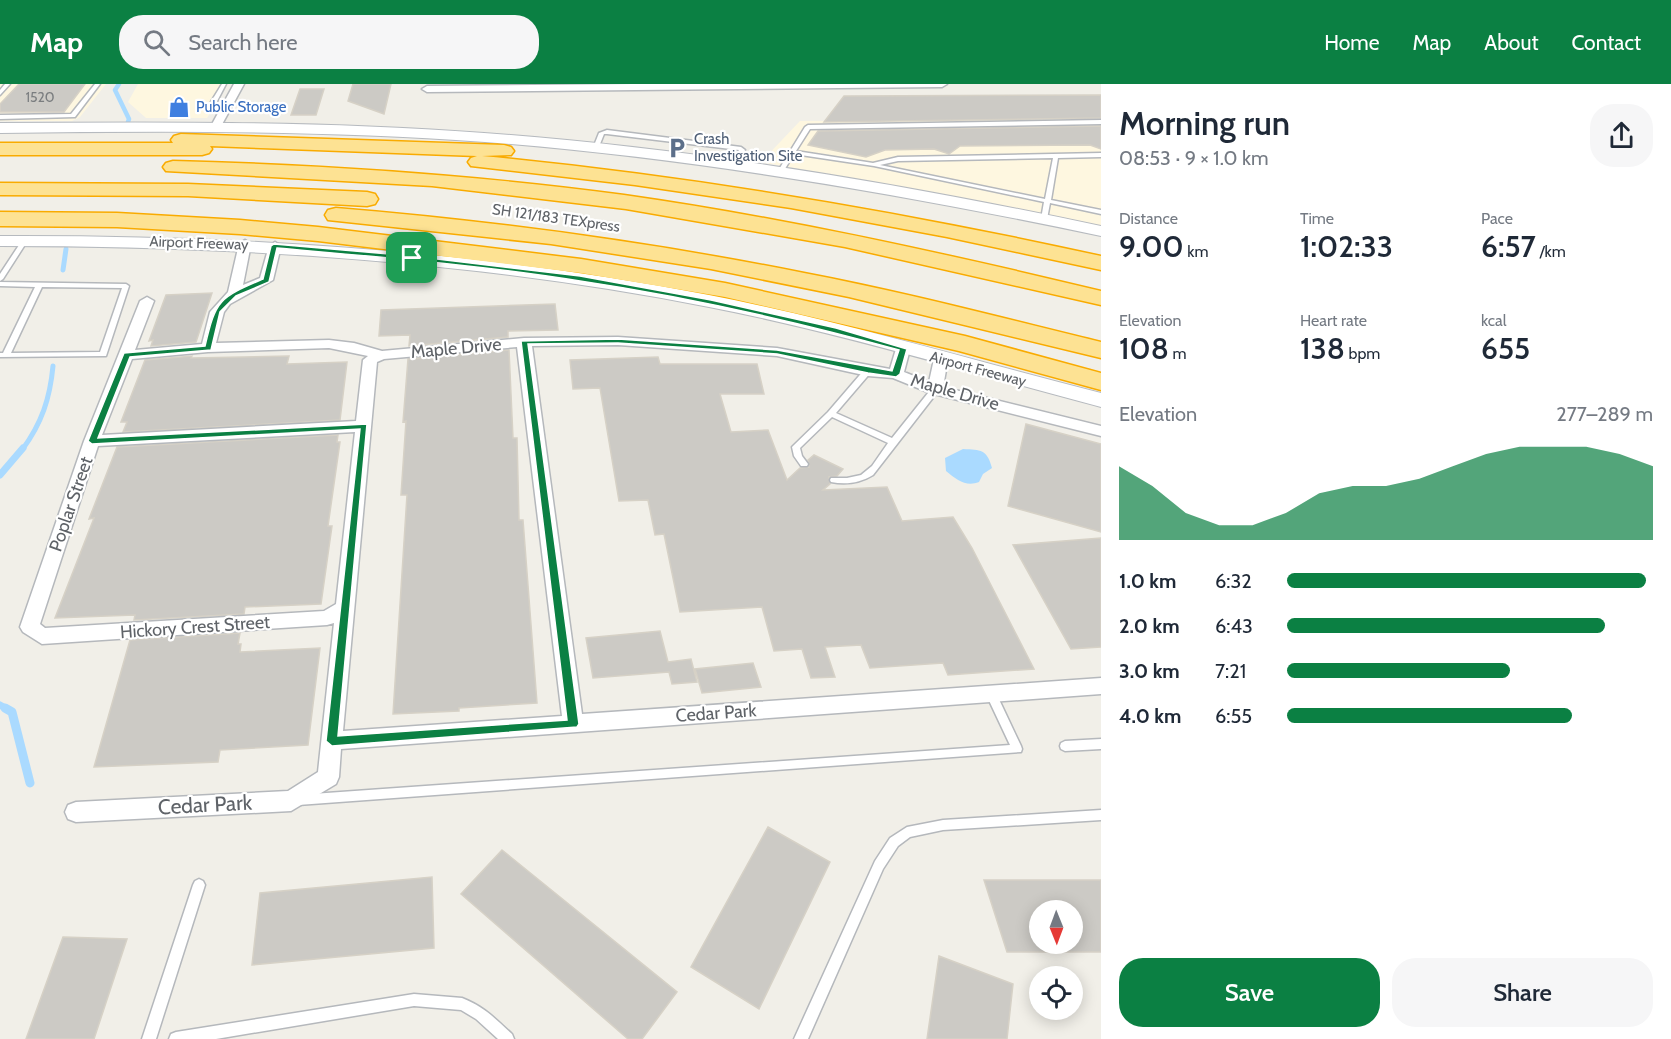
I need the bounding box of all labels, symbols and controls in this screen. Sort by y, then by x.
search box [119,15,539,69]
text: Map [30,25,83,59]
icon: search [140,26,173,59]
text: Search here [188,29,297,56]
text: Home [1324,30,1380,55]
text: Map [1413,30,1451,55]
text: About [1484,30,1538,55]
text: Contact [1571,30,1641,55]
house number: 1520 [25,88,55,106]
shop icon: Public Storage [167,95,191,119]
place label: Public Storage [196,98,287,116]
text: Morning run [1119,103,1290,143]
button: share [1590,104,1653,167]
place label: Crash Investigation Site [694,130,803,165]
parking icon: Crash Investigation Site [665,136,689,160]
text: 08:53 · 9 × 1.0 km [1119,146,1268,170]
street label: SH 121/183 TEXpress [491,200,621,236]
text: Distance [1119,209,1178,228]
text: Time [1300,209,1334,228]
text: Pace [1481,209,1513,228]
text: 9.00 [1119,228,1184,265]
text: 1:02:33 [1300,228,1393,265]
text: 6:57 [1481,228,1536,265]
street label: Airport Freeway [149,232,249,254]
pin [386,232,437,283]
icon: arrive [395,241,428,274]
text: km [1184,242,1209,261]
text: /km [1536,242,1566,261]
text: Elevation [1119,311,1182,330]
text: Heart rate [1300,311,1367,330]
text: kcal [1481,311,1507,330]
text: 108 [1119,330,1169,367]
text: 138 [1300,330,1345,367]
text: 655 [1481,330,1530,367]
street label: Maple Drive [410,333,502,363]
text: m [1169,344,1186,363]
text: bpm [1345,344,1380,363]
street label: Airport Freeway [928,347,1029,391]
street label: Maple Drive [908,369,1002,415]
text: Elevation [1119,402,1197,426]
text: 277–289 m [1556,402,1653,426]
street label: Poplar Street [45,454,97,554]
text: 1.0 km [1119,569,1176,593]
text: 6:32 [1215,569,1252,593]
street label: Hickory Crest Street [119,611,271,643]
text: 2.0 km [1119,614,1180,638]
text: 6:43 [1215,614,1253,638]
text: 3.0 km [1119,659,1180,683]
text: 7:21 [1215,659,1246,683]
street label: Cedar Park [675,699,758,727]
text: 4.0 km [1119,704,1181,728]
text: 6:55 [1215,704,1252,728]
street label: Cedar Park [157,790,253,819]
north arrow [1029,900,1083,954]
map controls [1029,900,1083,1020]
button: Save [1119,958,1380,1027]
button: Share [1392,958,1653,1027]
button: locate [1029,966,1083,1020]

